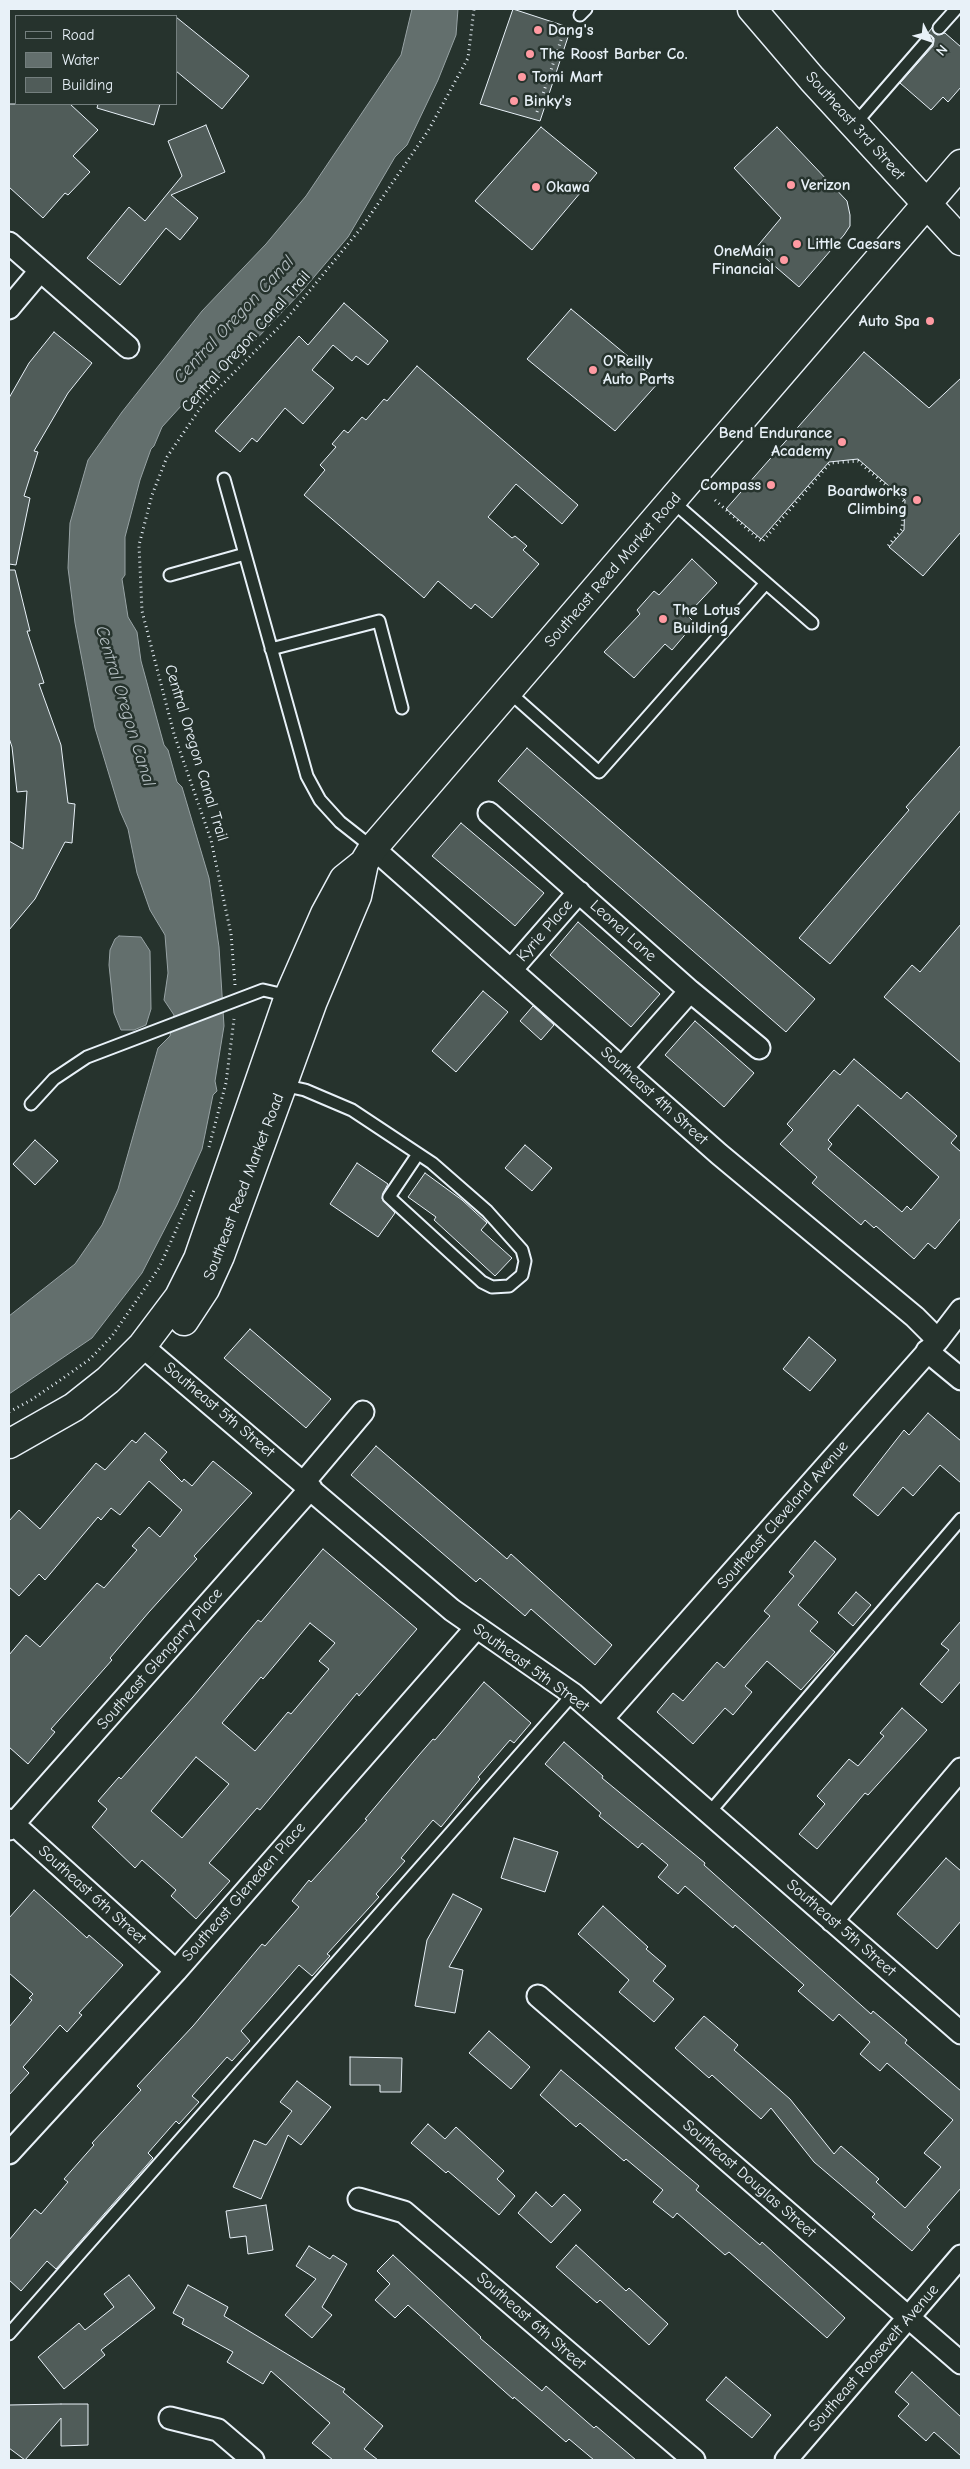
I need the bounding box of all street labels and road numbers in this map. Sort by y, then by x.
street label: Southeast 3rd Street [801,68,909,184]
street label: Central Oregon Canal Trail [177,267,315,417]
street label: Southeast Reed Market Road [541,489,685,651]
street label: Central Oregon Canal Trail [160,662,232,844]
street label: Kyrie Place [513,896,577,966]
street label: Leonel Lane [586,896,660,966]
street label: Southeast 4th Street [596,1043,712,1149]
street label: Southeast Reed Market Road [199,1091,289,1283]
street label: Southeast 5th Street [160,1358,278,1462]
street label: Southeast Cleveland Avenue [713,1437,853,1593]
street label: Southeast Glengarry Place [93,1584,227,1734]
street label: Southeast 5th Street [469,1619,593,1717]
street label: Southeast Gleneden Place [178,1818,310,1966]
street label: Southeast 6th Street [34,1841,150,1949]
street label: Southeast 5th Street [782,1875,900,1981]
street label: Southeast Douglas Street [678,2116,820,2242]
street label: Southeast 6th Street [472,2268,590,2374]
street label: Southeast Roosevelt Avenue [805,2280,943,2436]

